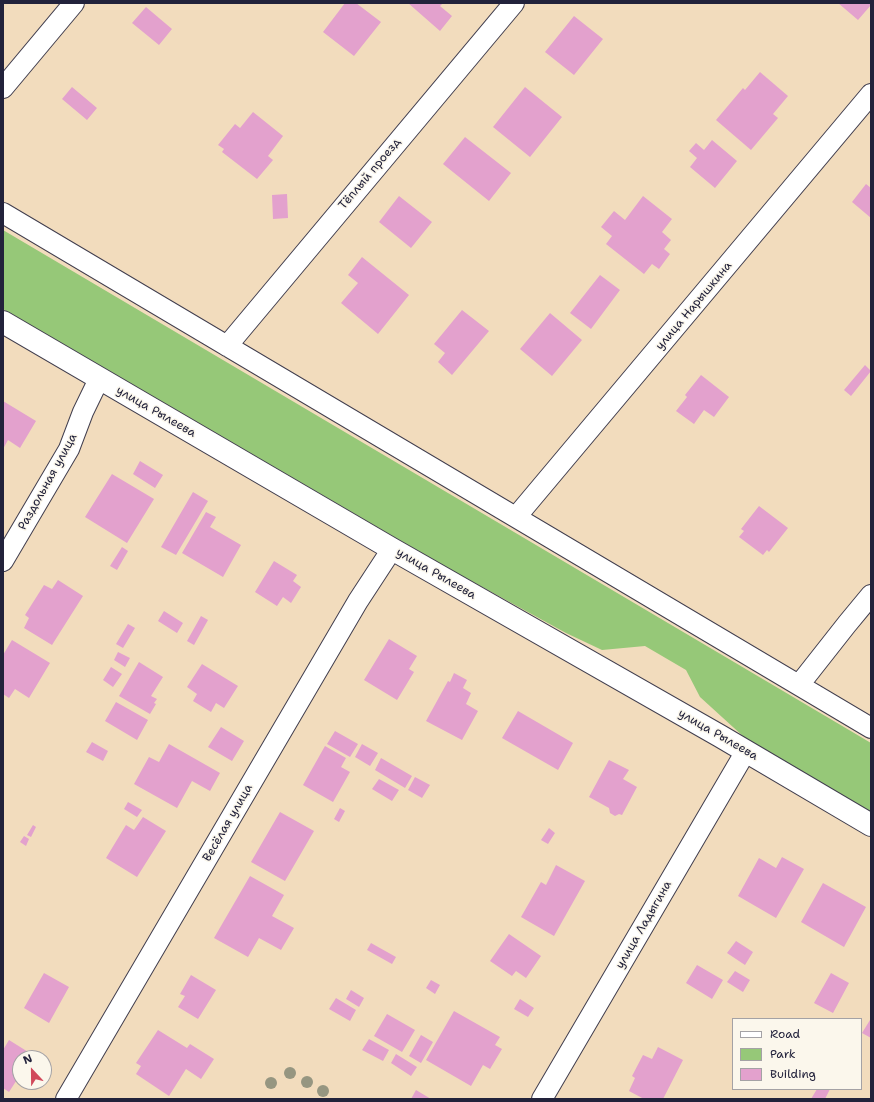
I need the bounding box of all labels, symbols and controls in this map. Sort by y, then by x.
street label: Тёплый проезд [336,135,404,213]
street label: улица Нарышкина [653,259,735,353]
street label: улица Рылеева [114,383,198,441]
street label: Раздольная улица [15,431,81,533]
street label: улица Рылеева [394,545,478,603]
street label: улица Рылеева [676,706,760,764]
street label: Весёлая улица [200,782,256,864]
street label: улица Ладыгина [613,878,675,972]
legend [732,1018,862,1090]
text: Road [770,1026,800,1042]
text: Park [770,1046,796,1062]
north arrow [12,1050,52,1090]
text: N [21,1051,35,1068]
text: Building [770,1066,816,1082]

